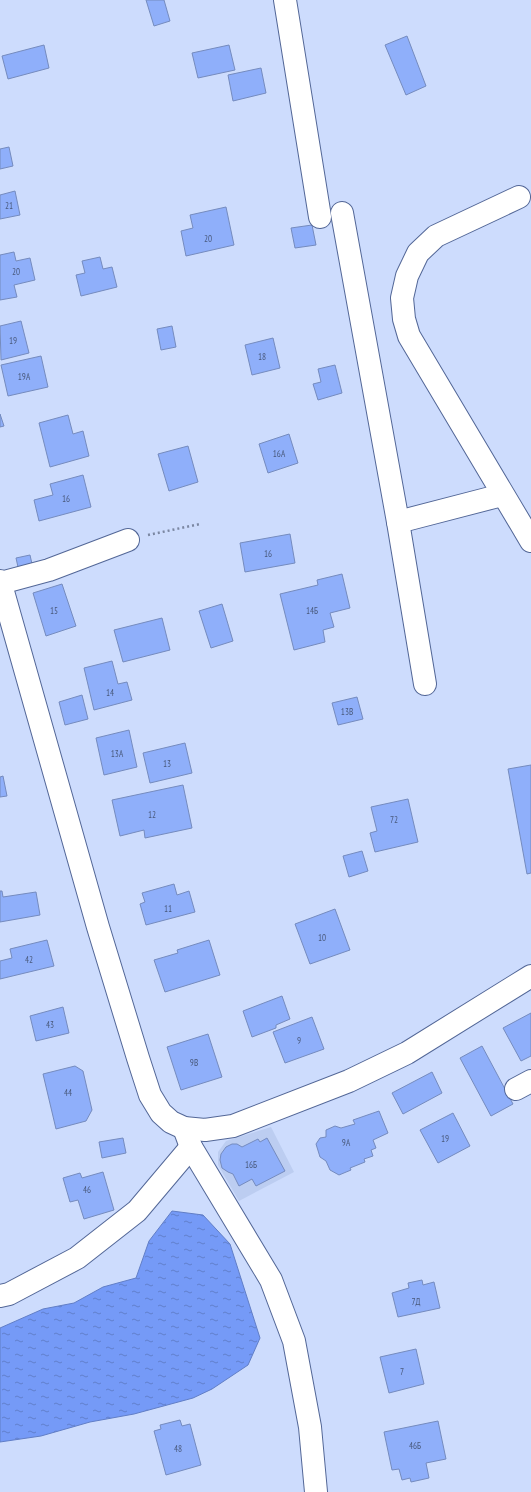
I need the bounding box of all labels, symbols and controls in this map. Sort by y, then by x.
house number: 21 [5,200,13,211]
house number: 20 [204,233,212,244]
house number: 20 [12,266,20,277]
house number: 19 [9,335,17,346]
house number: 18 [258,351,266,362]
house number: 19А [18,371,31,382]
house number: 16А [273,448,286,459]
house number: 16 [62,493,70,504]
house number: 16 [264,548,272,559]
house number: 15 [50,605,58,616]
house number: 14Б [306,605,318,616]
house number: 14 [106,687,114,698]
house number: 13В [341,706,353,717]
house number: 13А [111,748,124,759]
house number: 13 [163,758,171,769]
house number: 12 [148,809,156,820]
house number: 72 [390,814,398,825]
house number: 11 [164,903,172,914]
house number: 10 [318,932,326,943]
house number: 42 [25,954,33,965]
house number: 43 [46,1019,54,1030]
house number: 9 [297,1035,301,1046]
house number: 9В [190,1057,198,1068]
house number: 44 [64,1087,72,1098]
house number: 19 [441,1133,449,1144]
house number: 9А [342,1137,351,1148]
house number: 16Б [245,1159,257,1170]
house number: 46 [83,1184,91,1195]
house number: 7Д [412,1296,421,1307]
house number: 7 [400,1366,404,1377]
house number: 46Б [409,1440,421,1451]
house number: 48 [174,1443,182,1454]

